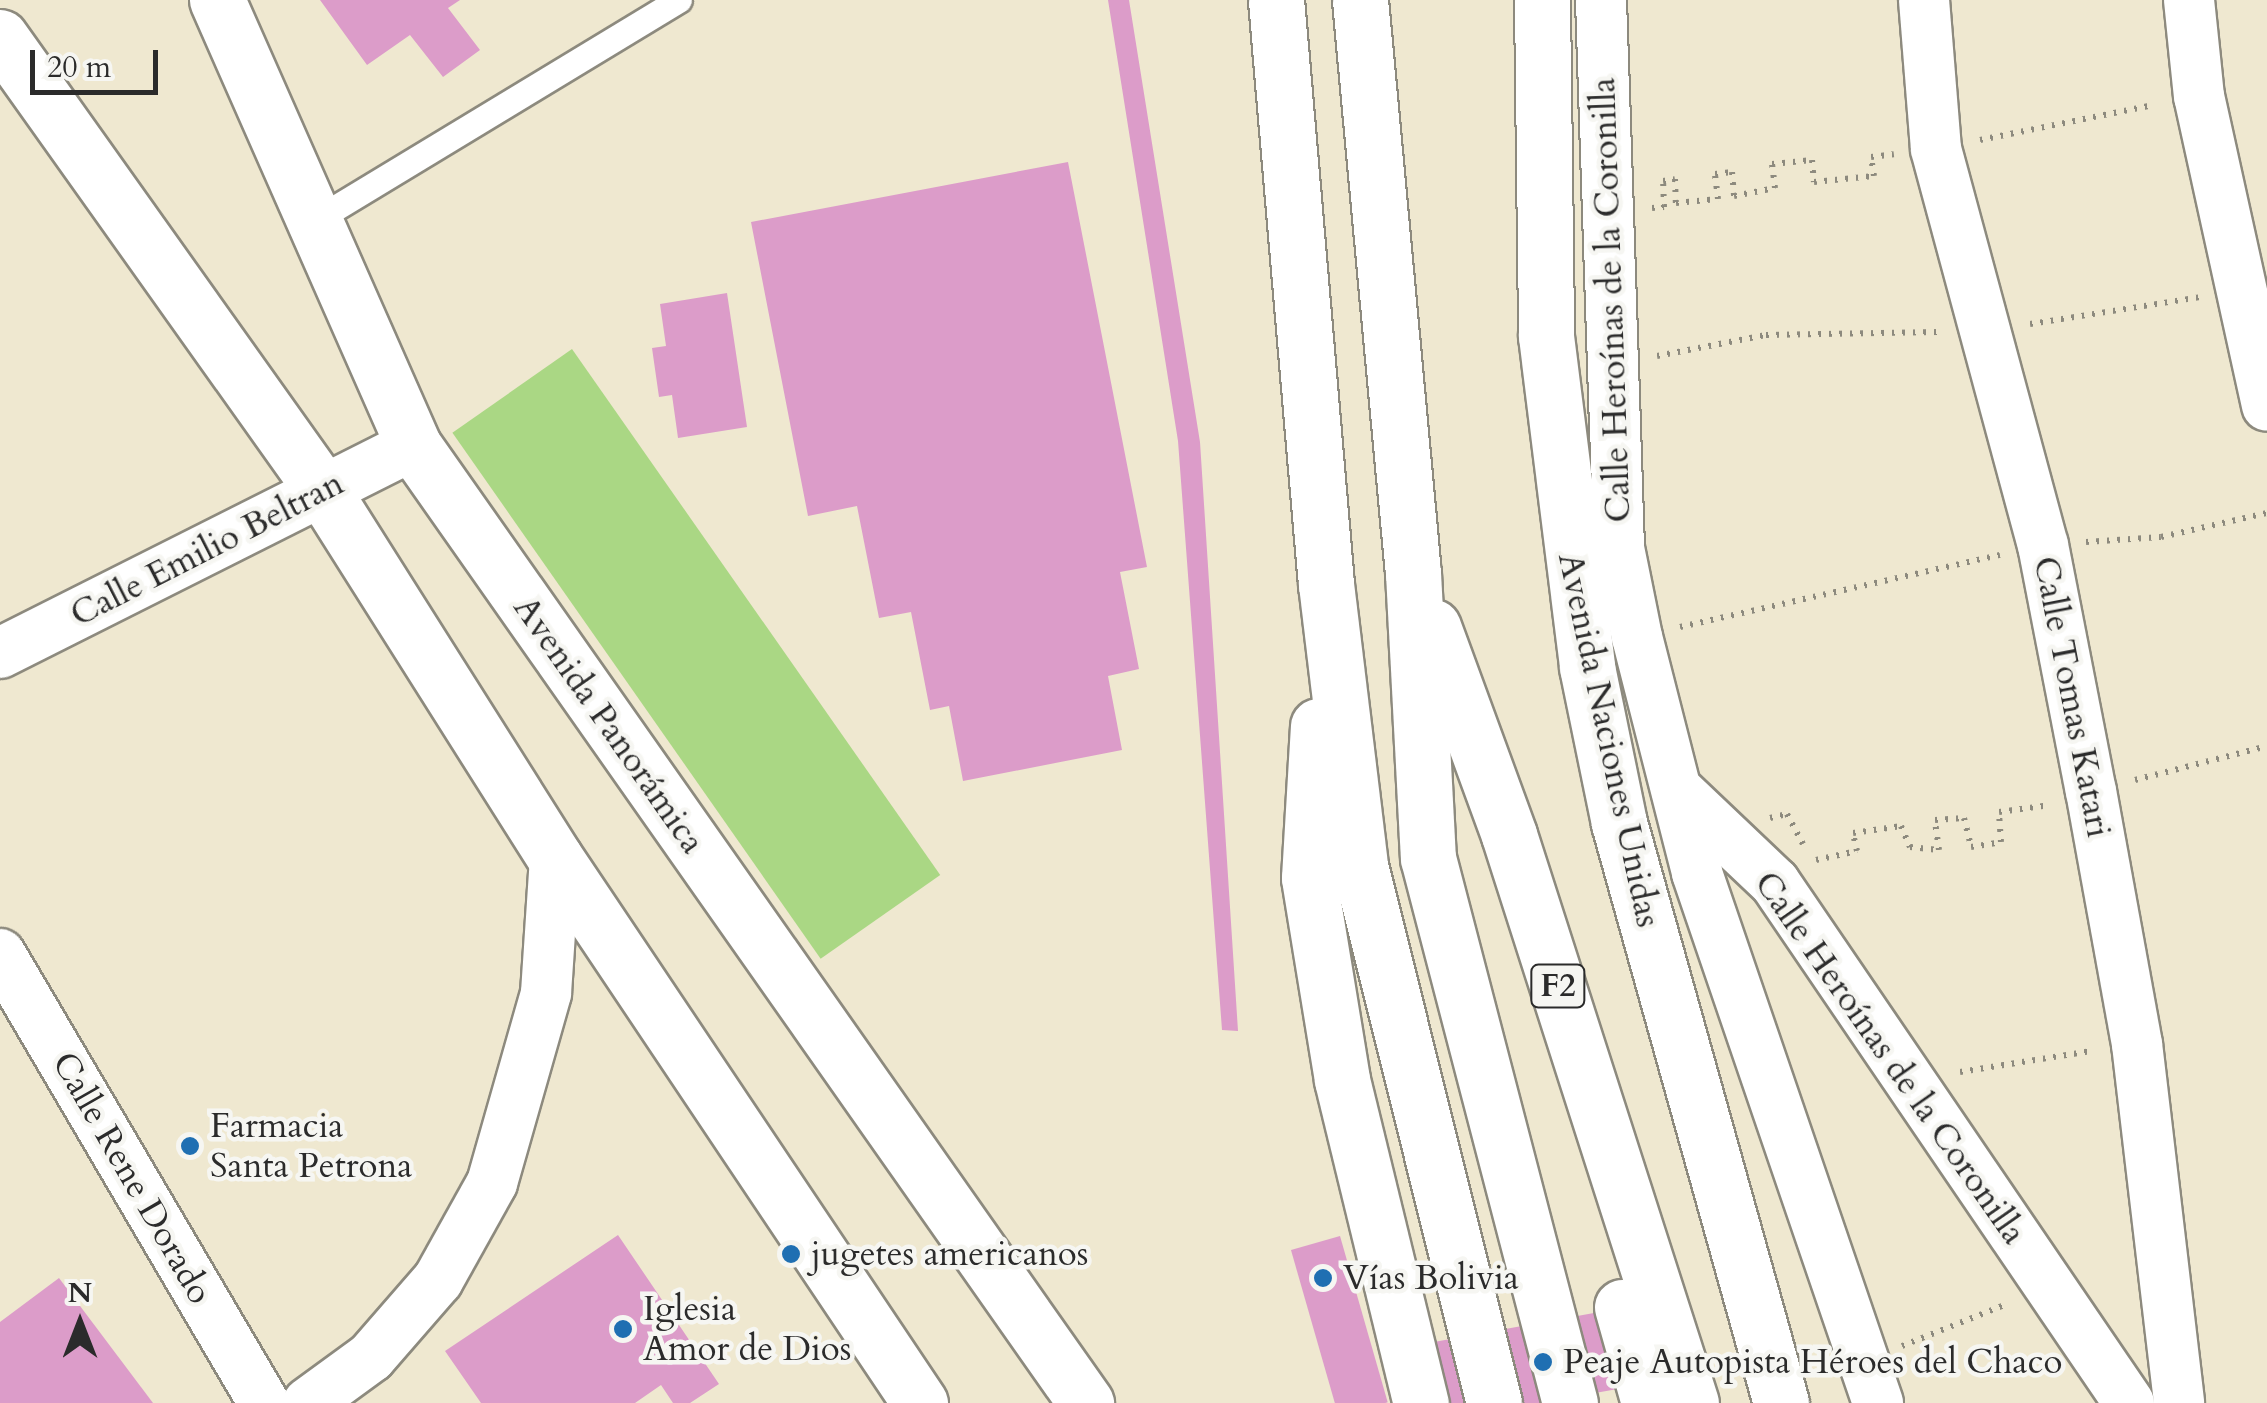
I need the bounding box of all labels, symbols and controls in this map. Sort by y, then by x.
scale bar [35,30,162,92]
text: 20 m [47,47,111,88]
street label: Calle Heroínas de la Coronilla [1582,77,1640,523]
street label: Calle Emilio Beltran [64,462,350,636]
street label: Avenida Naciones Unidas [1549,549,1669,931]
street label: Calle Tomas Katari [2024,553,2120,841]
street label: Avenida Panorámica [504,588,714,862]
street label: Calle Heroínas de la Coronilla [1745,864,2035,1252]
road number: F2 [1528,959,1588,1013]
street label: Calle Rene Dorado [43,1045,221,1311]
place label: Farmacia Santa Petrona [210,1105,412,1187]
marker: Farmacia Santa Petrona [179,1135,201,1157]
place label: jugetes americanos [811,1233,1088,1275]
marker: jugetes americanos [780,1243,802,1265]
place label: Vías Bolivia [1343,1257,1519,1299]
marker: Vías Bolivia [1312,1267,1334,1289]
north arrow [30,1273,130,1373]
text: N [68,1274,92,1312]
place label: Iglesia Amor de Dios [643,1288,851,1370]
marker: Iglesia Amor de Dios [612,1318,634,1340]
place label: Peaje Autopista Héroes del Chaco [1563,1341,2062,1383]
marker: Peaje Autopista Héroes del Chaco [1532,1351,1554,1373]

